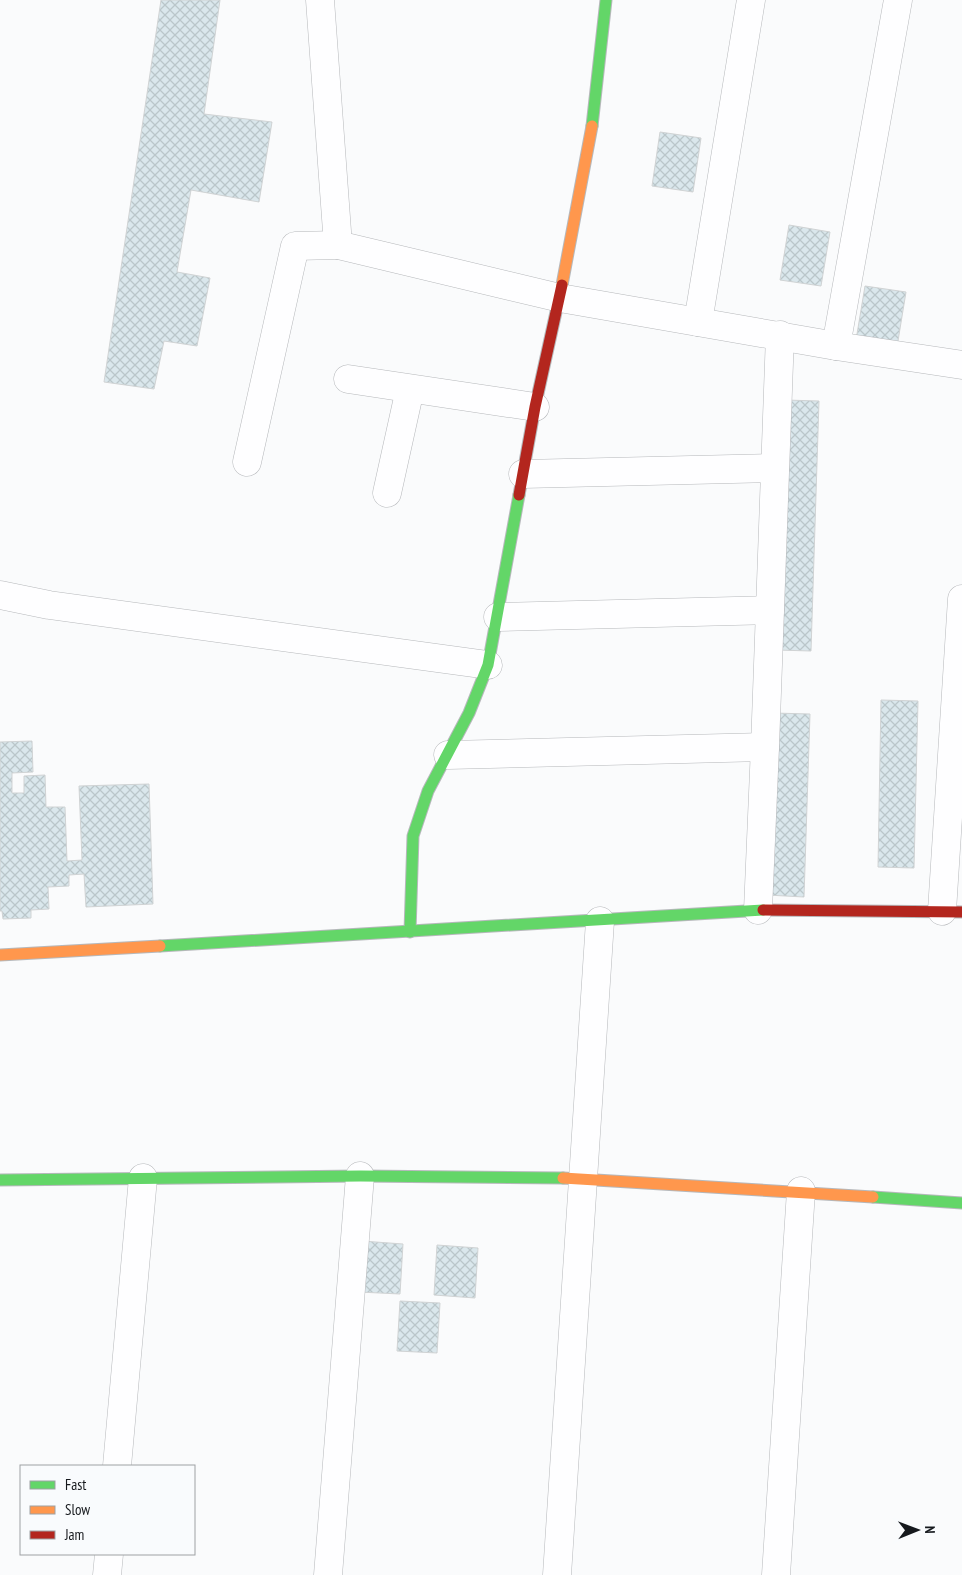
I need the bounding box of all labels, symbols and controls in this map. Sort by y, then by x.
legend [20,1465,195,1555]
text: Fast [65,1475,86,1494]
text: Slow [65,1500,90,1519]
north arrow [892,1505,942,1555]
text: Jam [64,1525,84,1544]
text: N [921,1526,939,1534]

